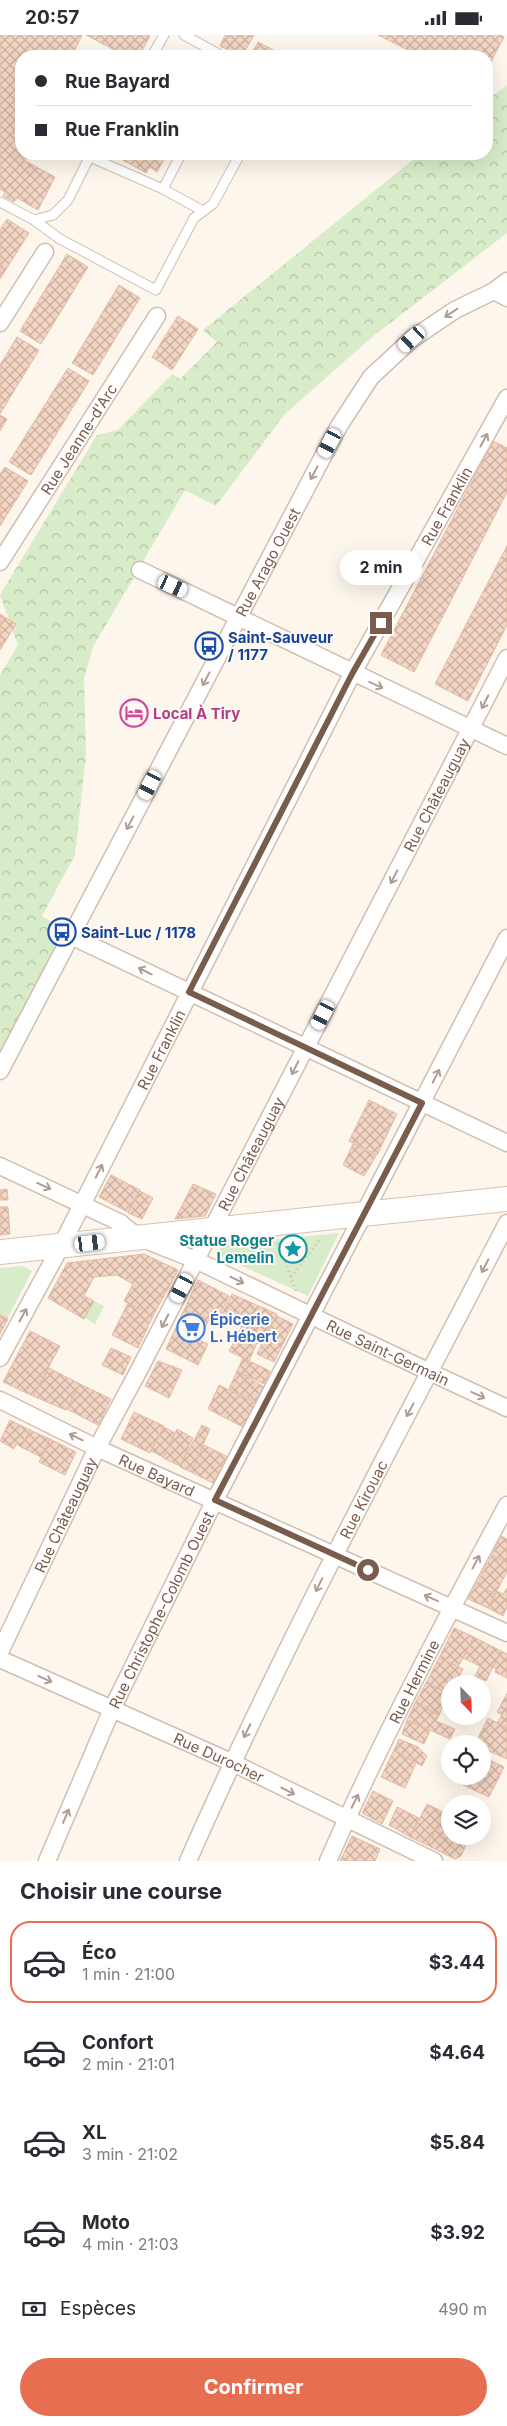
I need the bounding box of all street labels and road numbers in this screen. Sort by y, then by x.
street label: Rue Jeanne-d'Arc [36,380,121,498]
street label: Rue Franklin [417,463,476,549]
street label: Rue Arago Ouest [231,504,304,620]
street label: Rue Châteauguay [399,734,474,855]
street label: Rue Franklin [133,1006,189,1093]
street label: Rue Châteauguay [214,1093,288,1214]
street label: Rue Saint-Germain [324,1315,453,1389]
street label: Rue Bayard [116,1450,198,1500]
street label: Rue Châteauguay [30,1453,101,1575]
street label: Rue Kirouac [335,1457,391,1542]
street label: Rue Christophe-Colomb Ouest [104,1508,218,1711]
street label: Rue Hermine [385,1636,443,1727]
street label: Rue Durocher [171,1728,268,1786]

